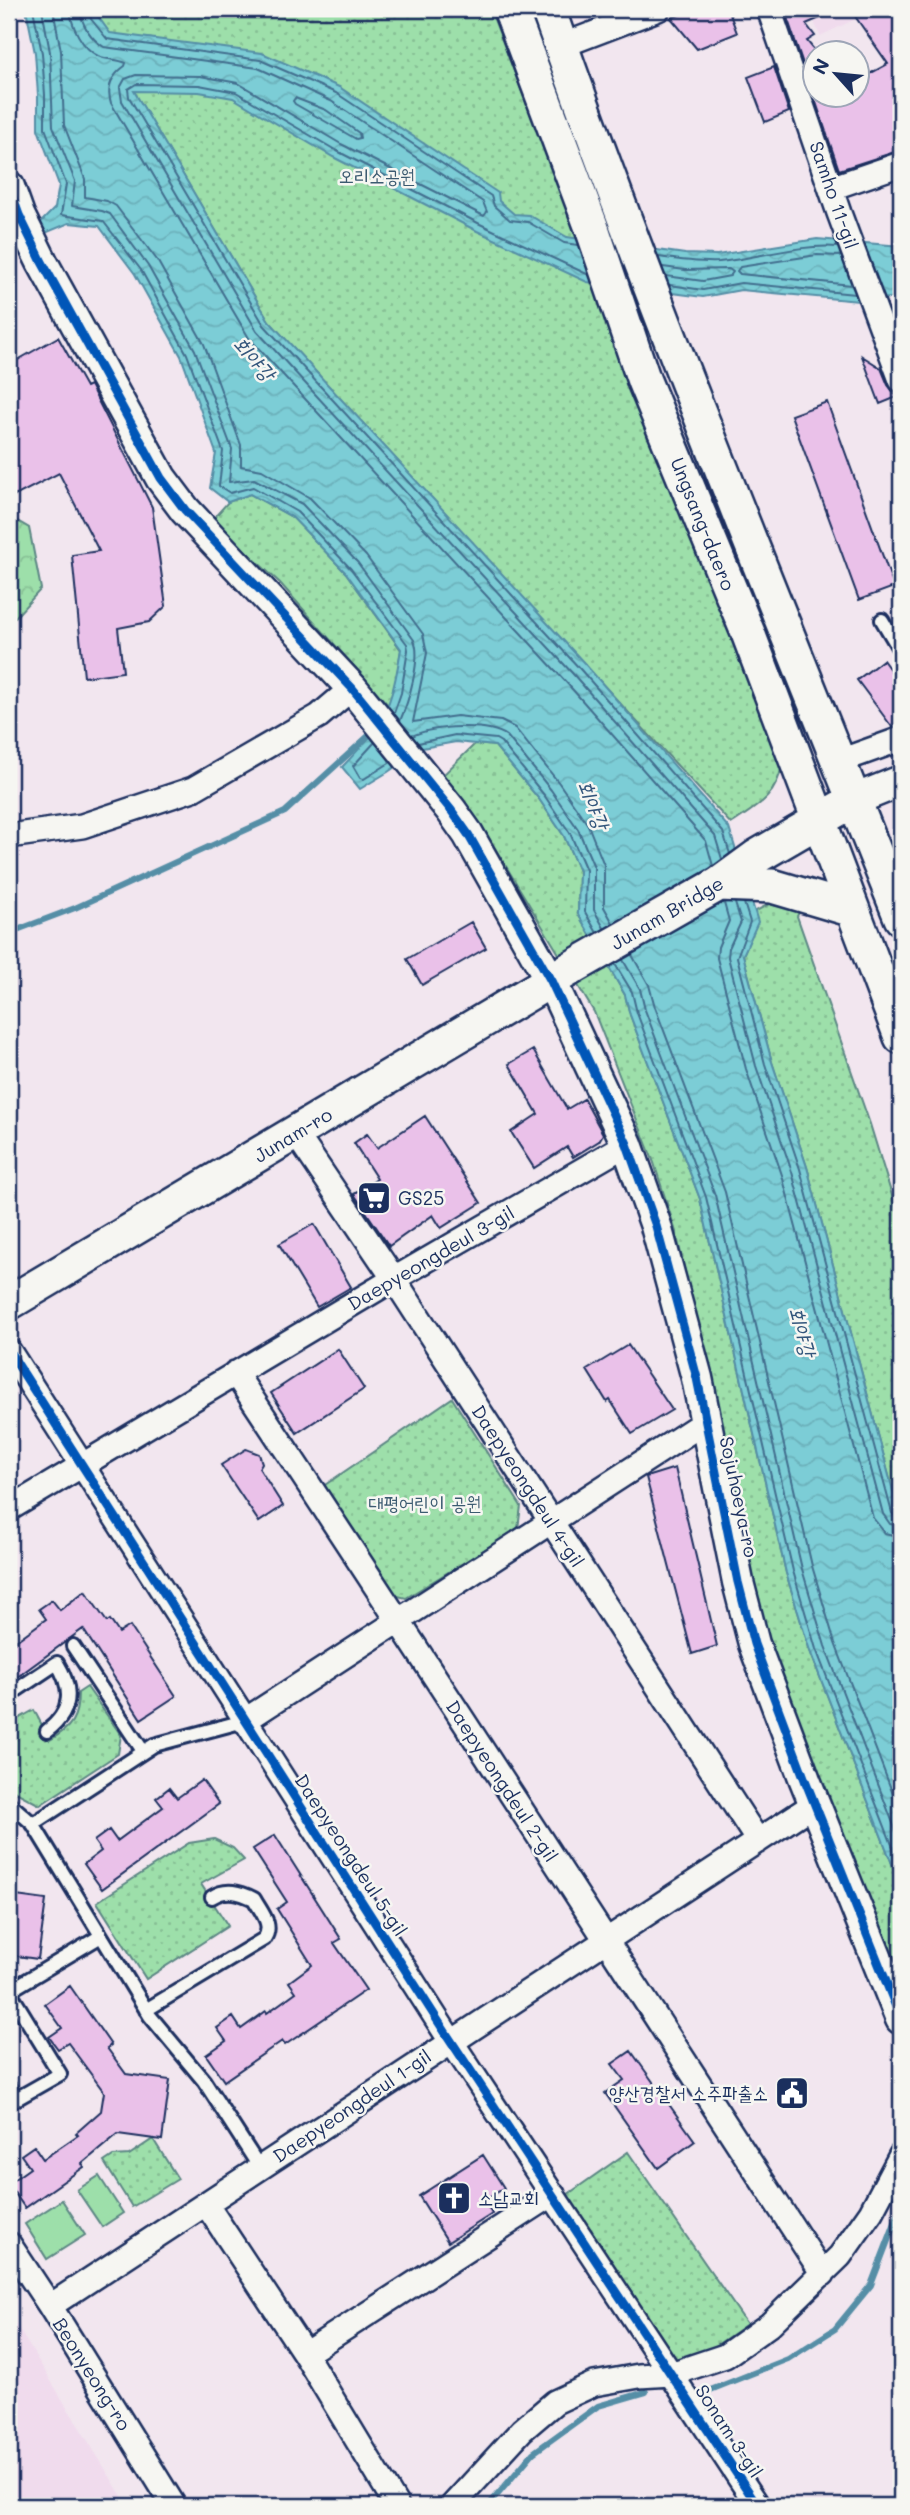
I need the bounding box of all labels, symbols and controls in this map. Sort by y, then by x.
north arrow [802,38,872,108]
text: N [806,54,835,78]
street label: Samho 11-gil [804,138,865,252]
park label: 오리소공원 [339,163,415,188]
water label: 회야강 [228,330,284,387]
street label: Ungsang-daero [665,454,742,594]
water label: 회야강 [572,776,617,835]
street label: Junam Bridge [606,870,728,955]
street label: Junam-ro [249,1101,337,1168]
supermarket icon: GS25 [355,1179,393,1217]
place label: GS25 [398,1185,444,1210]
street label: Daepyeongdeul 3-gil [343,1200,519,1316]
water label: 회야강 [783,1303,824,1362]
street label: Daepyeongdeul 4-gil [467,1400,590,1572]
street label: Sojuhoeya-ro [714,1434,765,1560]
park label: 대평어린이 공원 [368,1490,482,1515]
street label: Daepyeongdeul 2-gil [441,1695,564,1866]
street label: Daepyeongdeul 5-gil [290,1769,413,1941]
street label: Daepyeongdeul 1-gil [268,2043,436,2168]
public building icon: 양산경찰서 소주파출소 [773,2074,811,2112]
place label: 양산경찰서 소주파출소 [609,2080,768,2105]
church icon: 소남교회 [435,2179,473,2217]
place label: 소남교회 [478,2185,539,2210]
street label: Beonyeong-ro [48,2313,137,2435]
street label: Sonam 3-gil [690,2379,769,2482]

